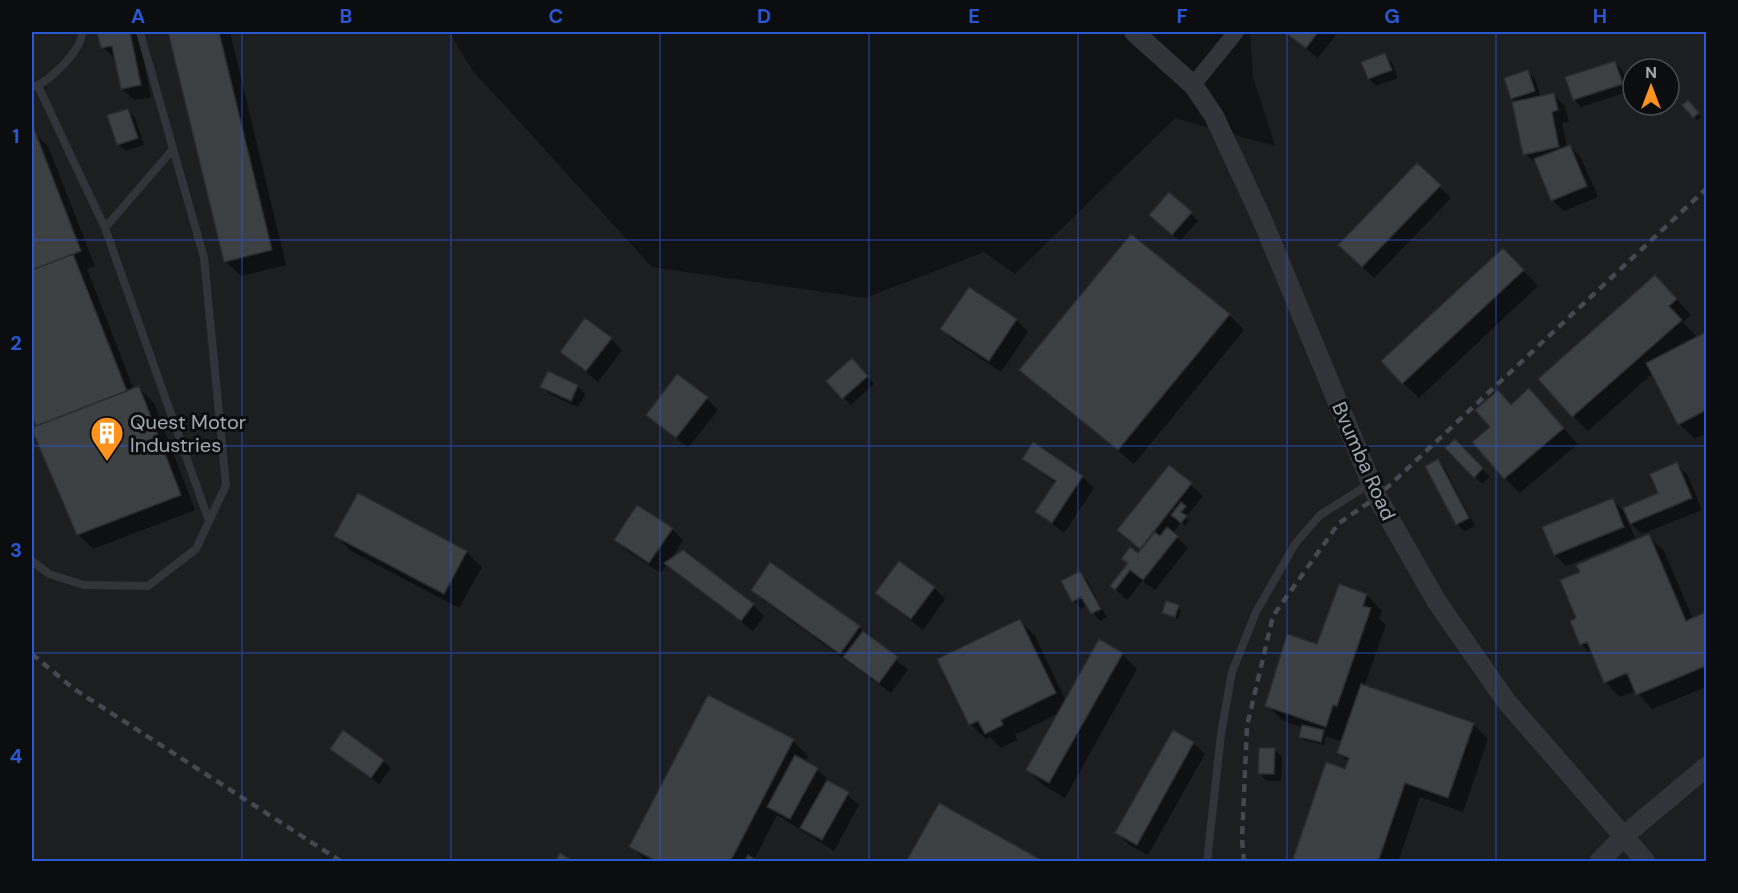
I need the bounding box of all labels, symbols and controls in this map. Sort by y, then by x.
text: A [131,3,145,29]
text: B [340,3,352,29]
text: C [549,3,563,29]
text: D [757,3,771,29]
text: E [968,3,980,29]
text: F [1176,3,1188,29]
text: G [1384,3,1400,29]
text: H [1593,3,1607,29]
north arrow [1621,57,1681,117]
text: N [1645,62,1657,83]
text: 1 [12,123,20,149]
text: 2 [10,330,22,356]
street label: Bvumba Road [1326,398,1402,524]
place label: Quest Motor Industries [130,409,246,458]
building icon: Quest Motor Industries [89,415,125,462]
text: 3 [10,537,22,563]
text: 4 [10,743,23,769]

